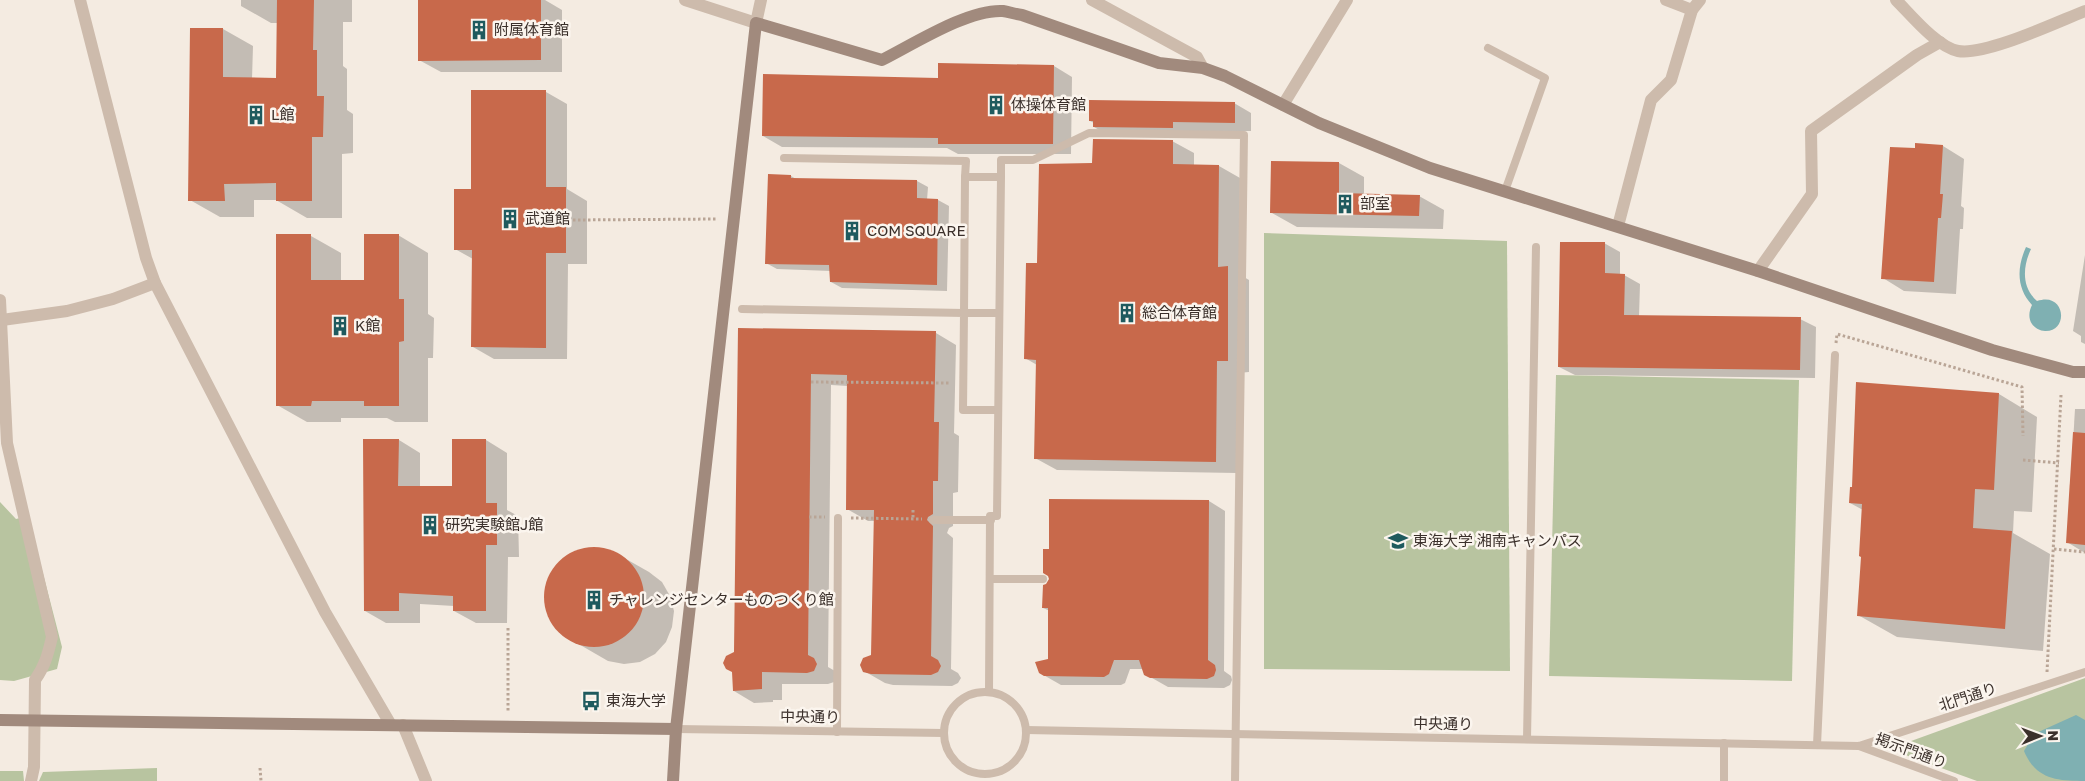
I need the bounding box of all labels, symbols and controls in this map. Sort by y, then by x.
building icon: 附属体育館 [468,19,490,41]
place label: 附属体育館 [494,20,569,38]
building icon: 体操体育館 [985,94,1007,116]
place label: 体操体育館 [1011,95,1086,113]
building icon: L館 [245,104,267,126]
place label: L館 [271,105,295,123]
building icon: 部室 [1334,193,1356,215]
place label: 部室 [1360,194,1390,212]
building icon: 武道館 [499,208,521,230]
place label: 武道館 [525,209,570,227]
building icon: COM SQUARE [841,220,863,242]
place label: COM SQUARE [867,221,966,239]
building icon: 総合体育館 [1116,302,1138,324]
place label: 総合体育館 [1142,303,1217,321]
building icon: K館 [329,315,351,337]
place label: K館 [355,316,380,334]
building icon: 研究実験館J館 [419,514,441,536]
place label: 研究実験館J館 [445,515,543,533]
school or university icon: 東海大学 湘南キャンパス [1387,530,1409,552]
place label: 東海大学 湘南キャンパス [1413,531,1582,549]
building icon: チャレンジセンターものつくり館 [583,589,605,611]
place label: チャレンジセンターものつくり館 [609,590,834,608]
street label: 北門通り [1936,678,1999,714]
bus stop icon: 東海大学 [580,690,602,712]
place label: 東海大学 [606,691,666,709]
street label: 中央通り [780,706,840,726]
north arrow [2015,711,2065,761]
street label: 中央通り [1413,713,1473,733]
street label: 掲示門通り [1873,729,1950,771]
text: N [2045,730,2062,741]

